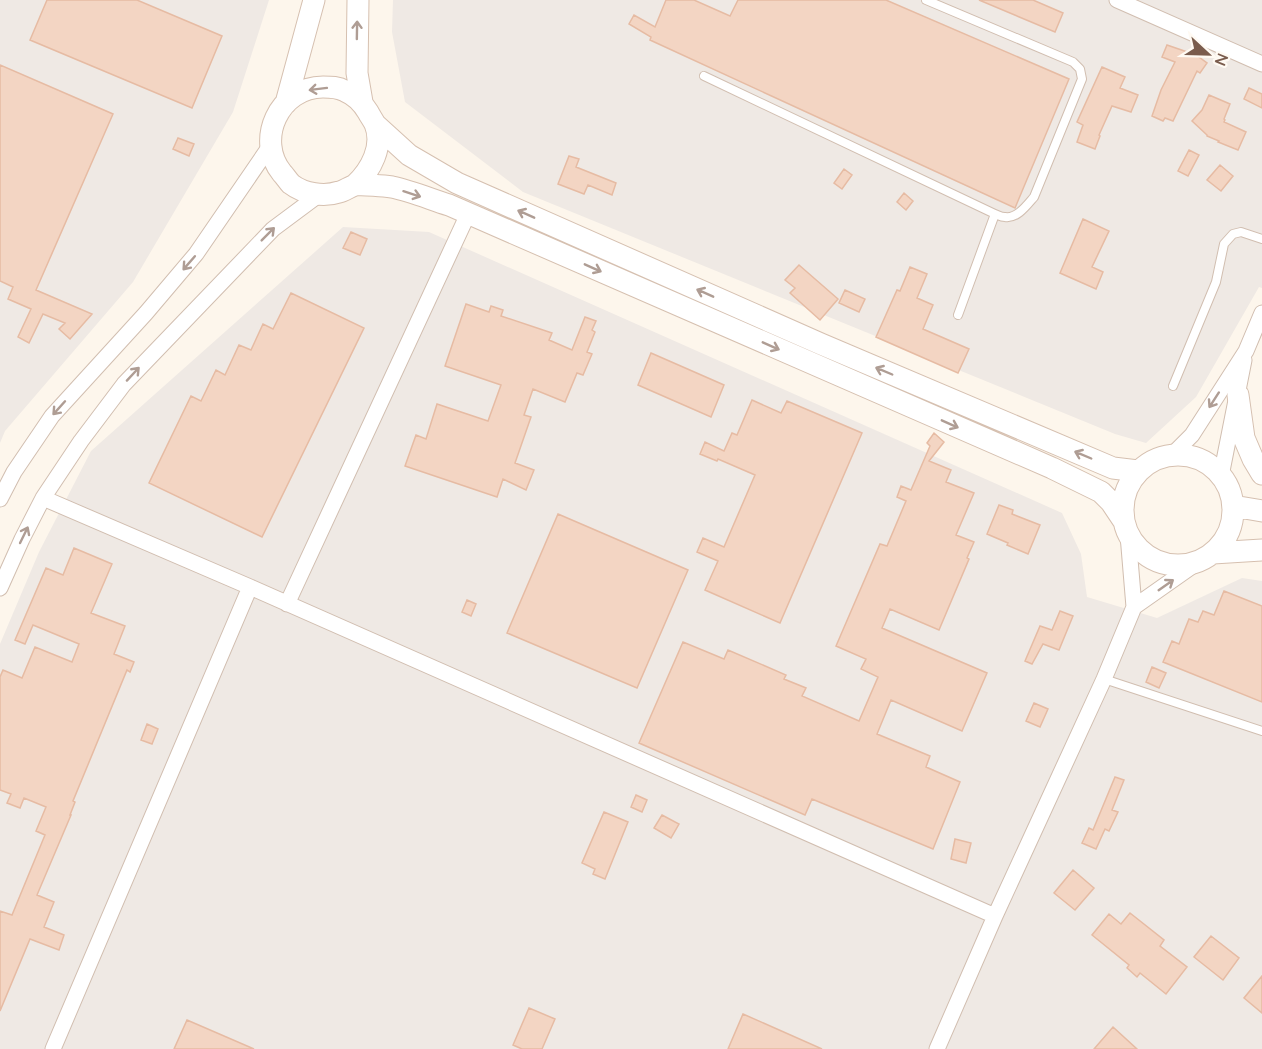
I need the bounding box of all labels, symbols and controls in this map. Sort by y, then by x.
one-way arrow [352,21,363,41]
north arrow [1178,24,1238,84]
text: N [1210,50,1233,69]
one-way arrow [308,83,328,94]
one-way arrow [402,189,421,200]
one-way arrow [518,208,536,220]
one-way arrow [261,226,276,241]
one-way arrow [182,255,196,270]
one-way arrow [583,262,601,274]
one-way arrow [696,287,714,298]
one-way arrow [762,340,780,352]
one-way arrow [875,365,893,376]
one-way arrow [126,367,140,382]
one-way arrow [1208,391,1220,408]
one-way arrow [52,400,66,415]
one-way arrow [941,419,959,430]
one-way arrow [1074,449,1092,460]
one-way arrow [19,527,30,545]
one-way arrow [1158,578,1174,591]

